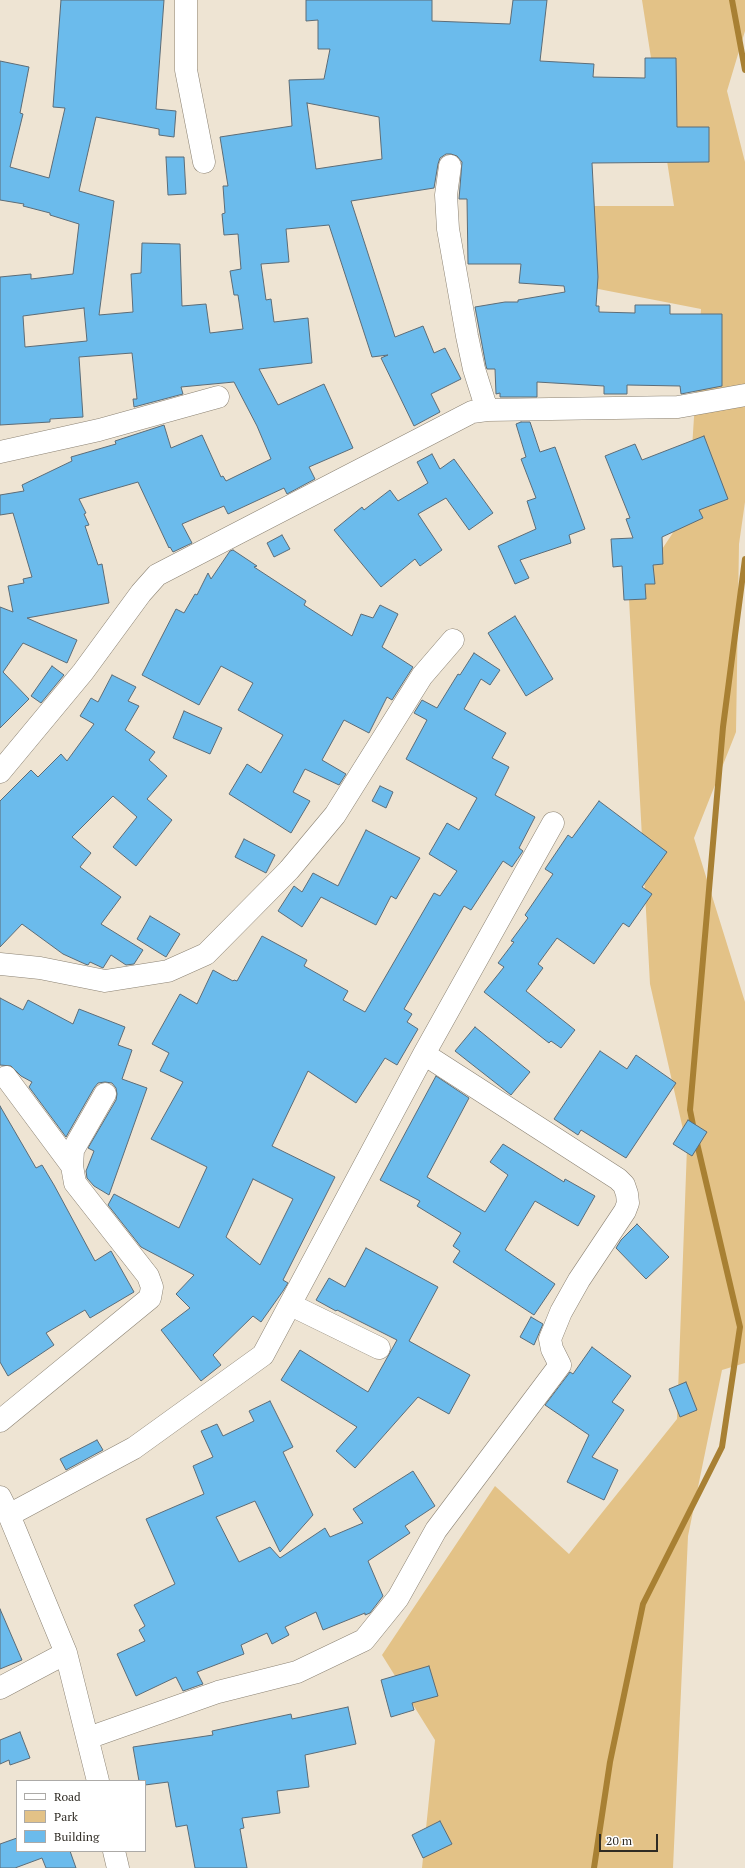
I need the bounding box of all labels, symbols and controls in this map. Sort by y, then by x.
legend [16,1780,146,1852]
text: Road [54,1789,81,1804]
text: Park [54,1809,78,1824]
scale bar [601,1826,660,1852]
text: Building [54,1829,99,1844]
text: 20 m [606,1833,632,1848]

